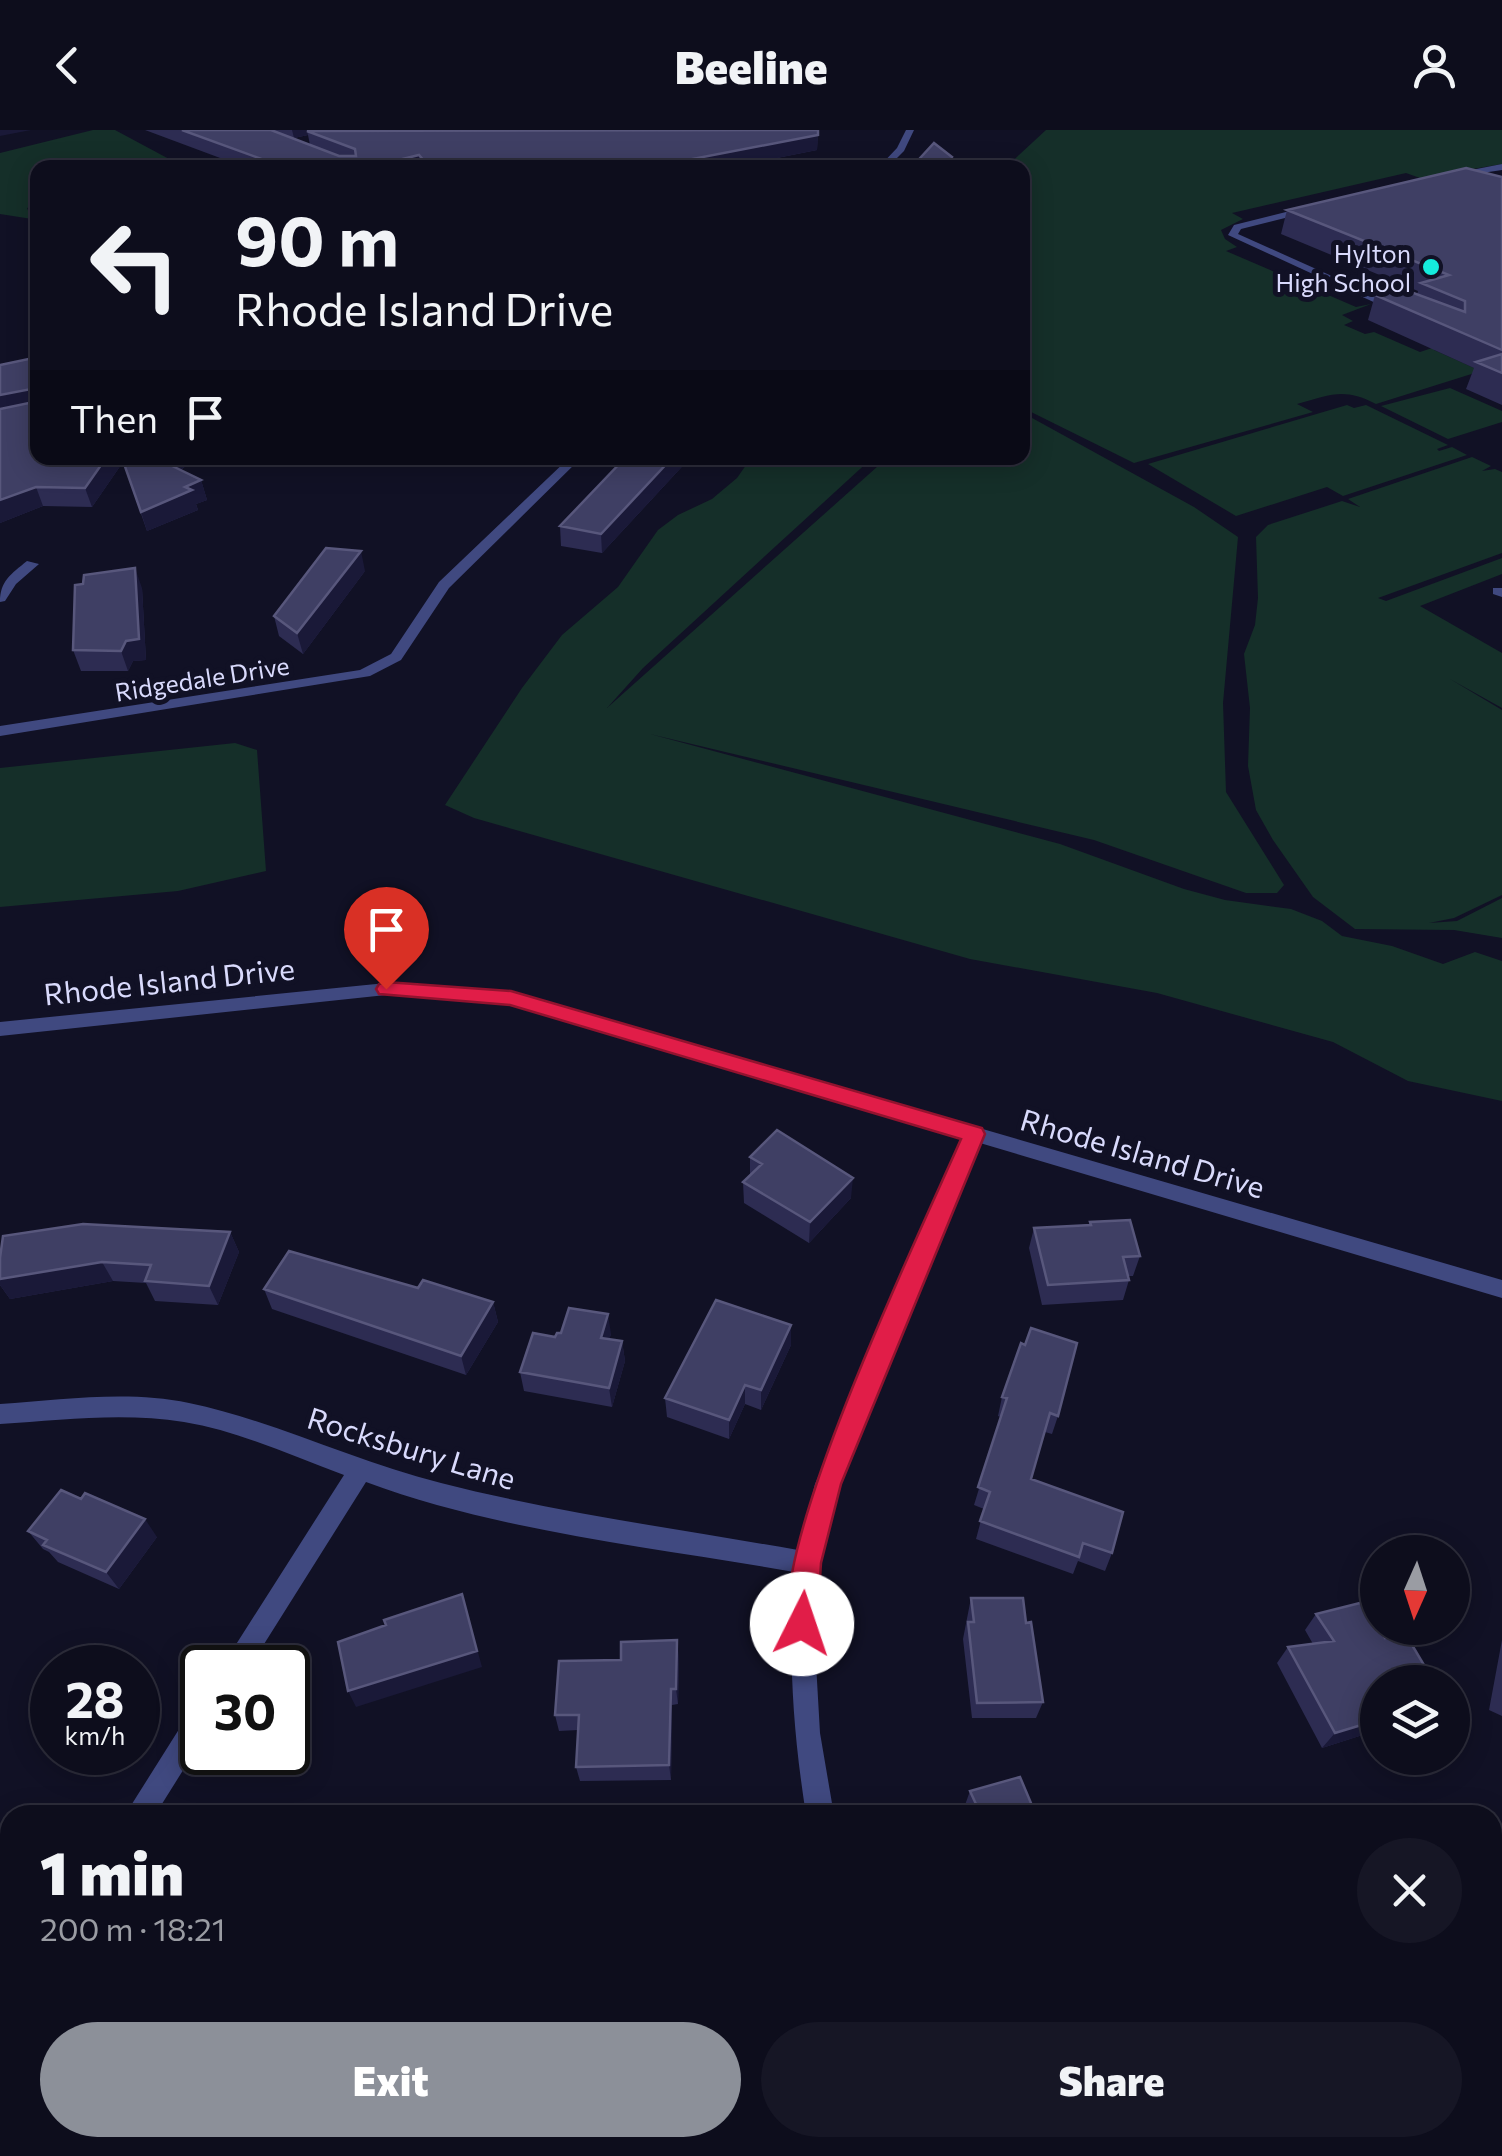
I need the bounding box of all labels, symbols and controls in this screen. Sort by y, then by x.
icon: back [40,38,95,93]
text: Beeline [674,38,828,93]
icon: person [1407,38,1462,93]
text: 90 m [235,195,399,280]
icon: left [70,200,200,330]
place label: Hylton High School [1276,238,1411,297]
marker: Hylton High School [1420,256,1442,278]
text: Rhode Island Drive [235,280,613,335]
icon: arrive [178,390,233,445]
text: Then [70,394,158,441]
street label: Ridgedale Drive [113,649,291,707]
pin [344,887,429,990]
icon: arrive [359,902,414,957]
street label: Rhode Island Drive [42,948,296,1012]
street label: Rhode Island Drive [1017,1099,1269,1205]
street label: Rocksbury Lane [304,1398,520,1496]
north arrow [1360,1535,1470,1645]
map controls [1360,1535,1470,1775]
position arrow [750,1572,854,1676]
speed limit sign: 30 [180,1645,310,1775]
button: layers [1360,1665,1470,1775]
text: 28 [65,1667,125,1728]
text: km/h [65,1720,125,1750]
text: 1 min [40,1834,184,1907]
button: close [1357,1838,1462,1943]
text: 200 m · 18:21 [40,1908,225,1948]
button: Exit [40,2022,741,2137]
button: Share [761,2022,1462,2137]

